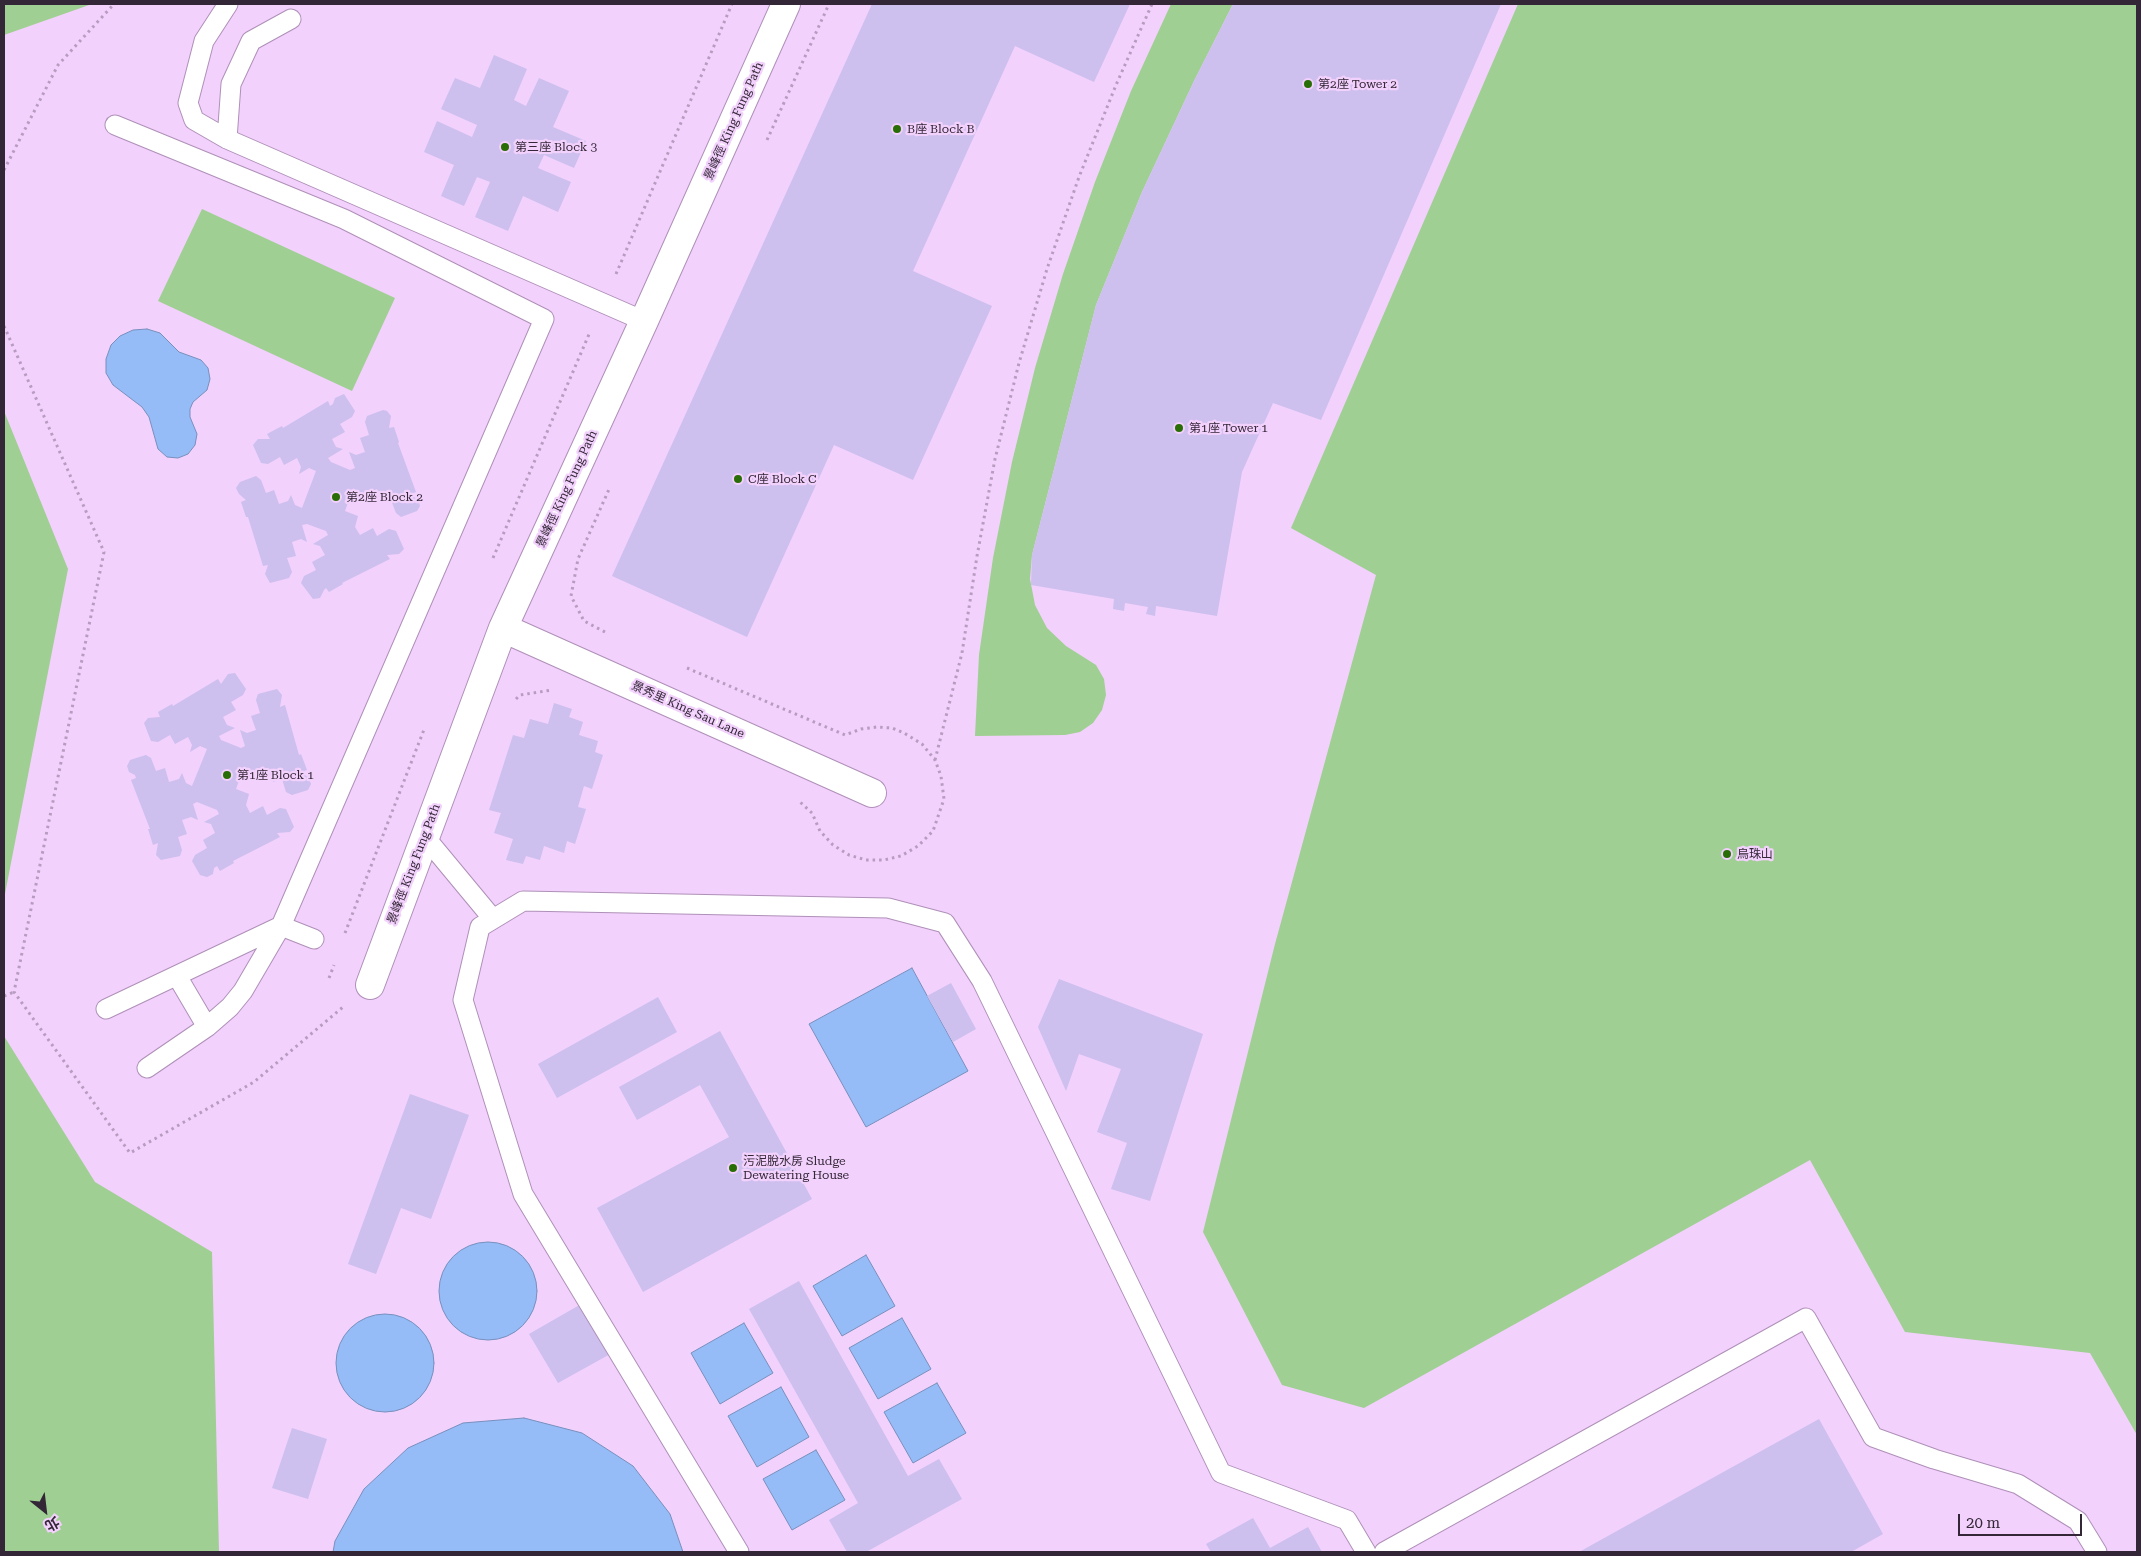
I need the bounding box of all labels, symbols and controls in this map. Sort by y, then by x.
street label: 景峰徑 King Fung Path [701,60,767,182]
place label: 第2座 Tower 2 [1318,77,1397,91]
marker: 第2座 Tower 2 [1302,78,1314,90]
place label: B座 Block B [907,122,975,136]
marker: B座 Block B [891,123,903,135]
place label: 第三座 Block 3 [515,140,597,154]
marker: 第三座 Block 3 [499,141,511,153]
place label: 第1座 Tower 1 [1189,421,1268,435]
marker: 第1座 Tower 1 [1173,422,1185,434]
street label: 景峰徑 King Fung Path [534,428,600,550]
place label: C座 Block C [748,472,817,486]
marker: C座 Block C [732,473,744,485]
place label: 第2座 Block 2 [346,490,423,504]
marker: 第2座 Block 2 [330,491,342,503]
street label: 景秀里 King Sau Lane [629,679,747,741]
place label: 第1座 Block 1 [237,768,314,782]
marker: 第1座 Block 1 [221,769,233,781]
street label: 景峰徑 King Fung Path [384,802,444,926]
place label: 烏珠山 [1737,847,1773,861]
marker: 烏珠山 [1721,848,1733,860]
place label: 污泥脫水房 Sludge Dewatering House [743,1154,849,1182]
marker: 污泥脫水房 Sludge Dewatering House [727,1162,739,1174]
north arrow [20,1486,70,1536]
scale bar [1961,1504,2085,1536]
text: 北 [42,1514,62,1535]
text: 20 m [1966,1514,2000,1532]

